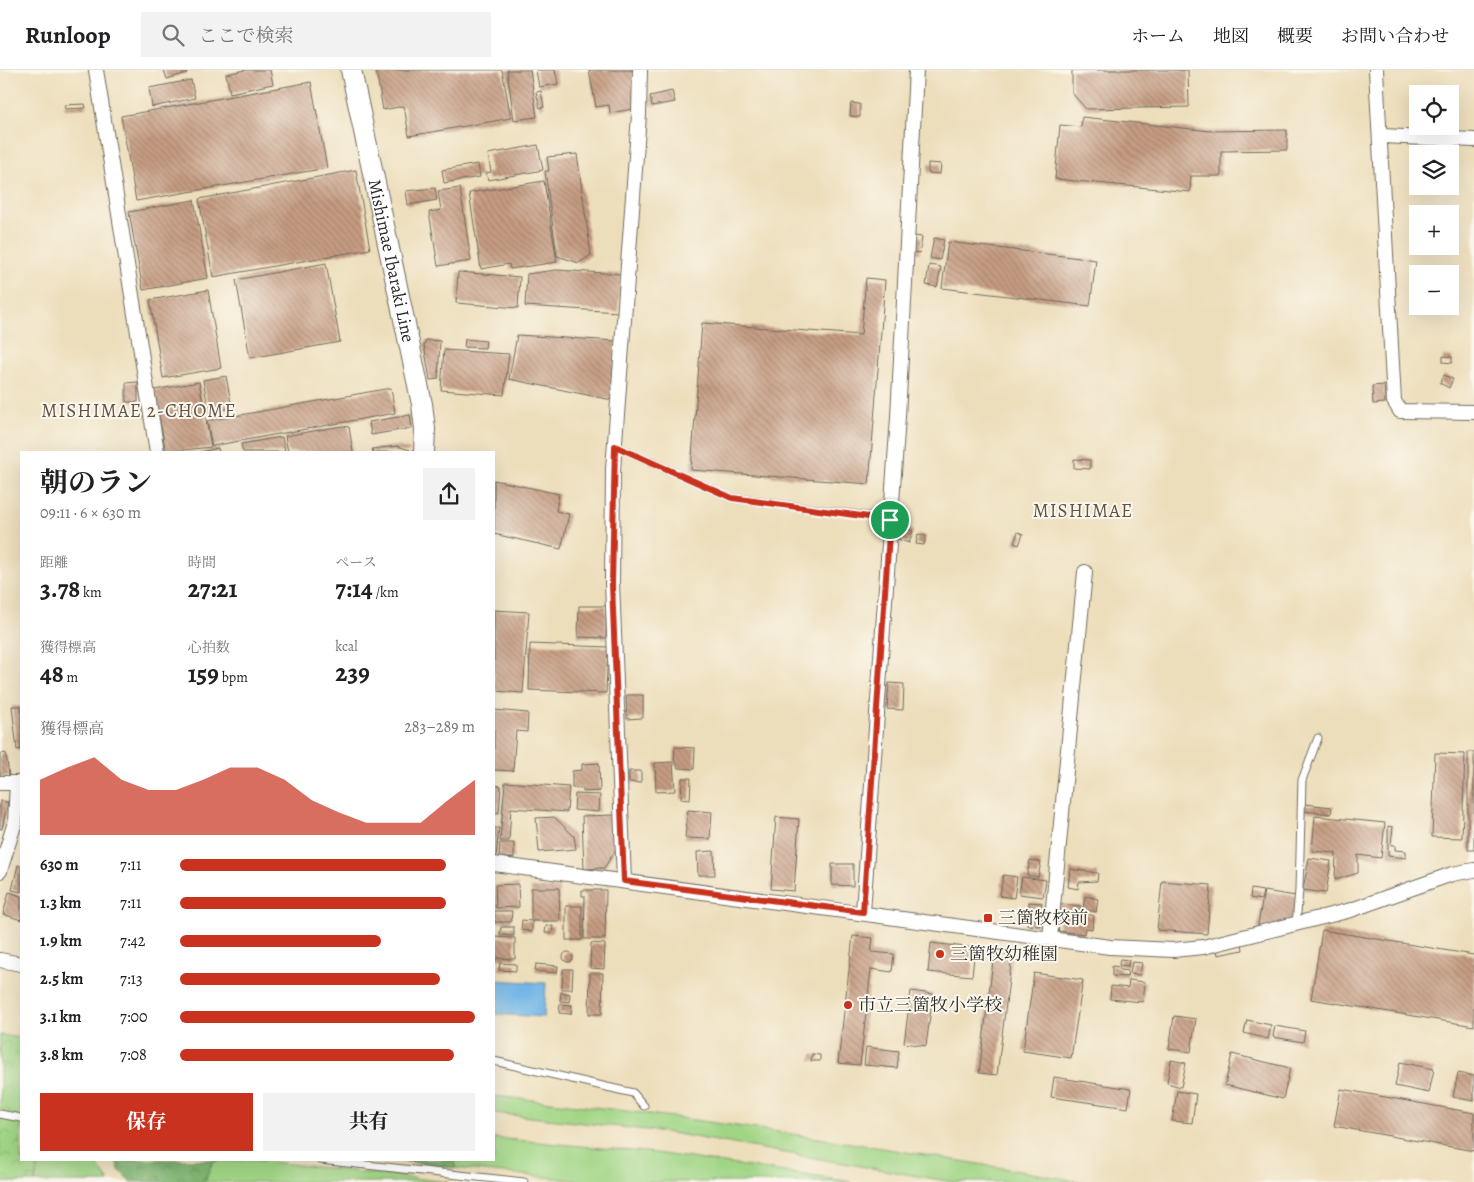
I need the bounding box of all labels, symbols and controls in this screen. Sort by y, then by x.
search box [141,12,491,57]
text: Runloop [25,19,111,51]
icon: search [159,21,187,49]
text: ここで検索 [199,23,294,49]
text: ホーム [1131,24,1185,48]
text: 地図 [1213,24,1249,48]
text: 概要 [1277,24,1313,48]
text: お問い合わせ [1341,24,1449,48]
map controls [1409,85,1459,315]
button: locate [1409,85,1459,135]
button: layers [1409,145,1459,195]
street label: Mishimae Ibaraki Line [363,177,421,344]
button: + [1409,205,1459,255]
button: − [1409,265,1459,315]
district label: MISHIMAE 2-CHOME [41,398,237,424]
text: 朝のラン [40,464,152,502]
button: share [423,468,475,520]
district label: MISHIMAE [1033,498,1133,524]
pin [869,499,911,541]
text: 09:11 · 6 × 630 m [40,502,141,524]
icon: arrive [876,506,904,534]
text: 距離 [40,553,68,572]
text: 時間 [188,553,216,572]
text: ペース [335,553,377,572]
text: 3.78 [40,572,80,606]
text: 27:21 [188,572,237,606]
text: 7:14 [335,572,373,606]
text: km [80,583,102,602]
text: /km [373,583,399,602]
text: kcal [335,637,358,656]
text: 獲得標高 [40,638,96,657]
text: 心拍数 [188,638,230,657]
text: 239 [335,656,370,690]
text: 48 [40,657,64,691]
text: 159 [188,657,219,691]
text: m [64,668,78,687]
text: bpm [219,668,248,687]
text: 283–289 m [404,716,475,738]
text: 獲得標高 [40,718,104,740]
text: 630 m [40,854,79,876]
text: 7:11 [120,854,141,876]
text: 1.3 km [40,892,81,914]
text: 7:11 [120,892,141,914]
place label: 三箇牧校前 [998,906,1088,930]
marker: 三箇牧校前 [982,912,994,924]
text: 1.9 km [40,930,82,952]
text: 7:42 [120,930,145,952]
place label: 三箇牧幼稚園 [950,942,1058,966]
marker: 三箇牧幼稚園 [934,948,946,960]
text: 2.5 km [40,968,83,990]
text: 7:13 [120,968,143,990]
place label: 市立三箇牧小学校 [858,993,1002,1017]
marker: 市立三箇牧小学校 [842,999,854,1011]
text: 3.1 km [40,1006,81,1028]
text: 7:00 [120,1006,148,1028]
text: 3.8 km [40,1044,83,1066]
text: 7:08 [120,1044,147,1066]
button: 保存 [40,1093,253,1151]
button: 共有 [263,1093,475,1151]

